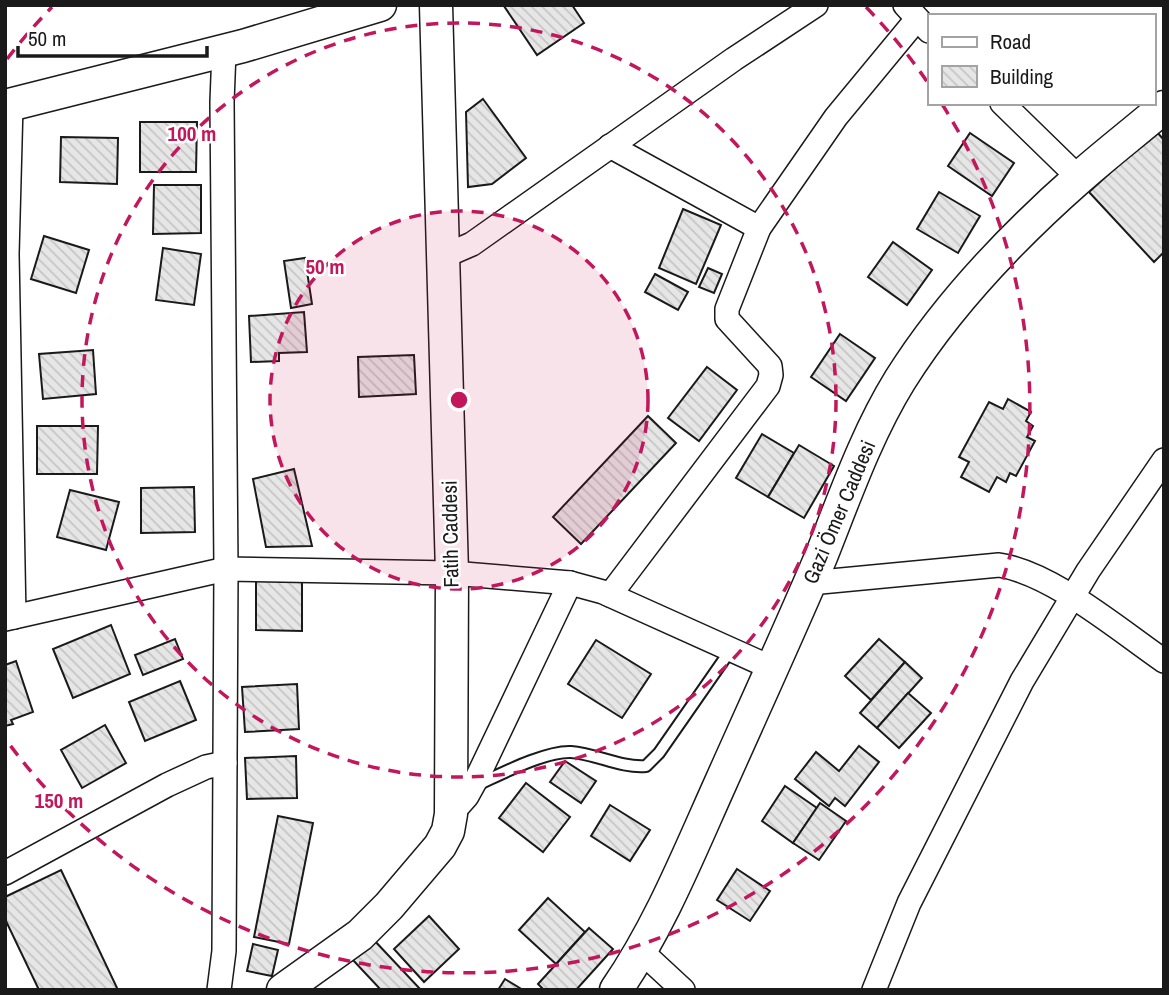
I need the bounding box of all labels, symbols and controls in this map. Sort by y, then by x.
scale bar [18,14,206,58]
legend [928,14,1155,105]
text: 50 m [28,24,66,53]
text: Road [990,27,1031,56]
text: Building [990,62,1054,91]
text: 100 m [168,119,216,148]
text: 50 m [305,252,345,281]
centre of rings [447,388,471,412]
street label: Gazi Ömer Caddesi [796,436,882,588]
street label: Fatih Caddesi [435,480,465,588]
text: 150 m [35,786,83,815]

